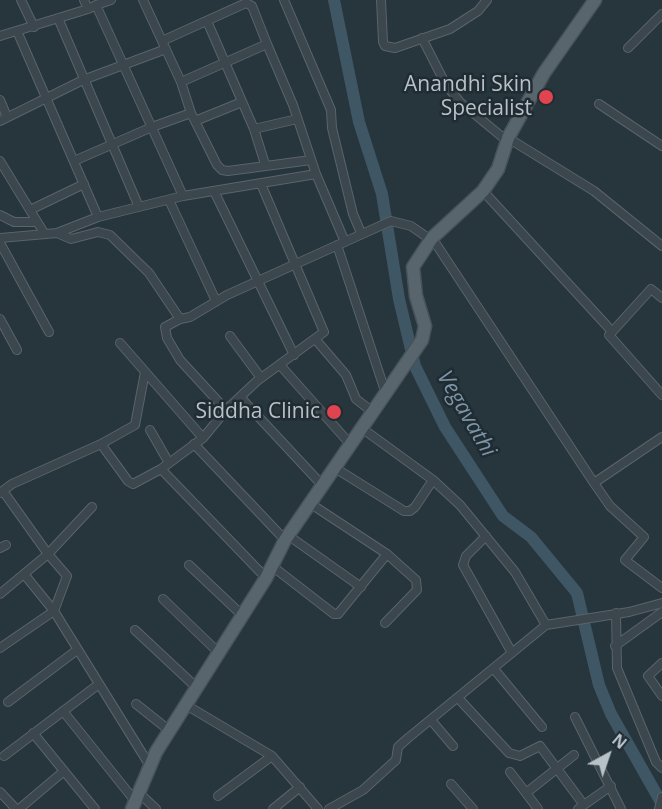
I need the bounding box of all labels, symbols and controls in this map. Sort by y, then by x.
place label: Anandhi Skin Specialist [404,72,532,122]
marker: Anandhi Skin Specialist [537,88,555,106]
water label: Vegavathi [431,366,501,462]
place label: Siddha Clinic [195,399,320,425]
marker: Siddha Clinic [325,403,343,421]
north arrow [578,725,638,785]
text: N [608,729,632,754]

